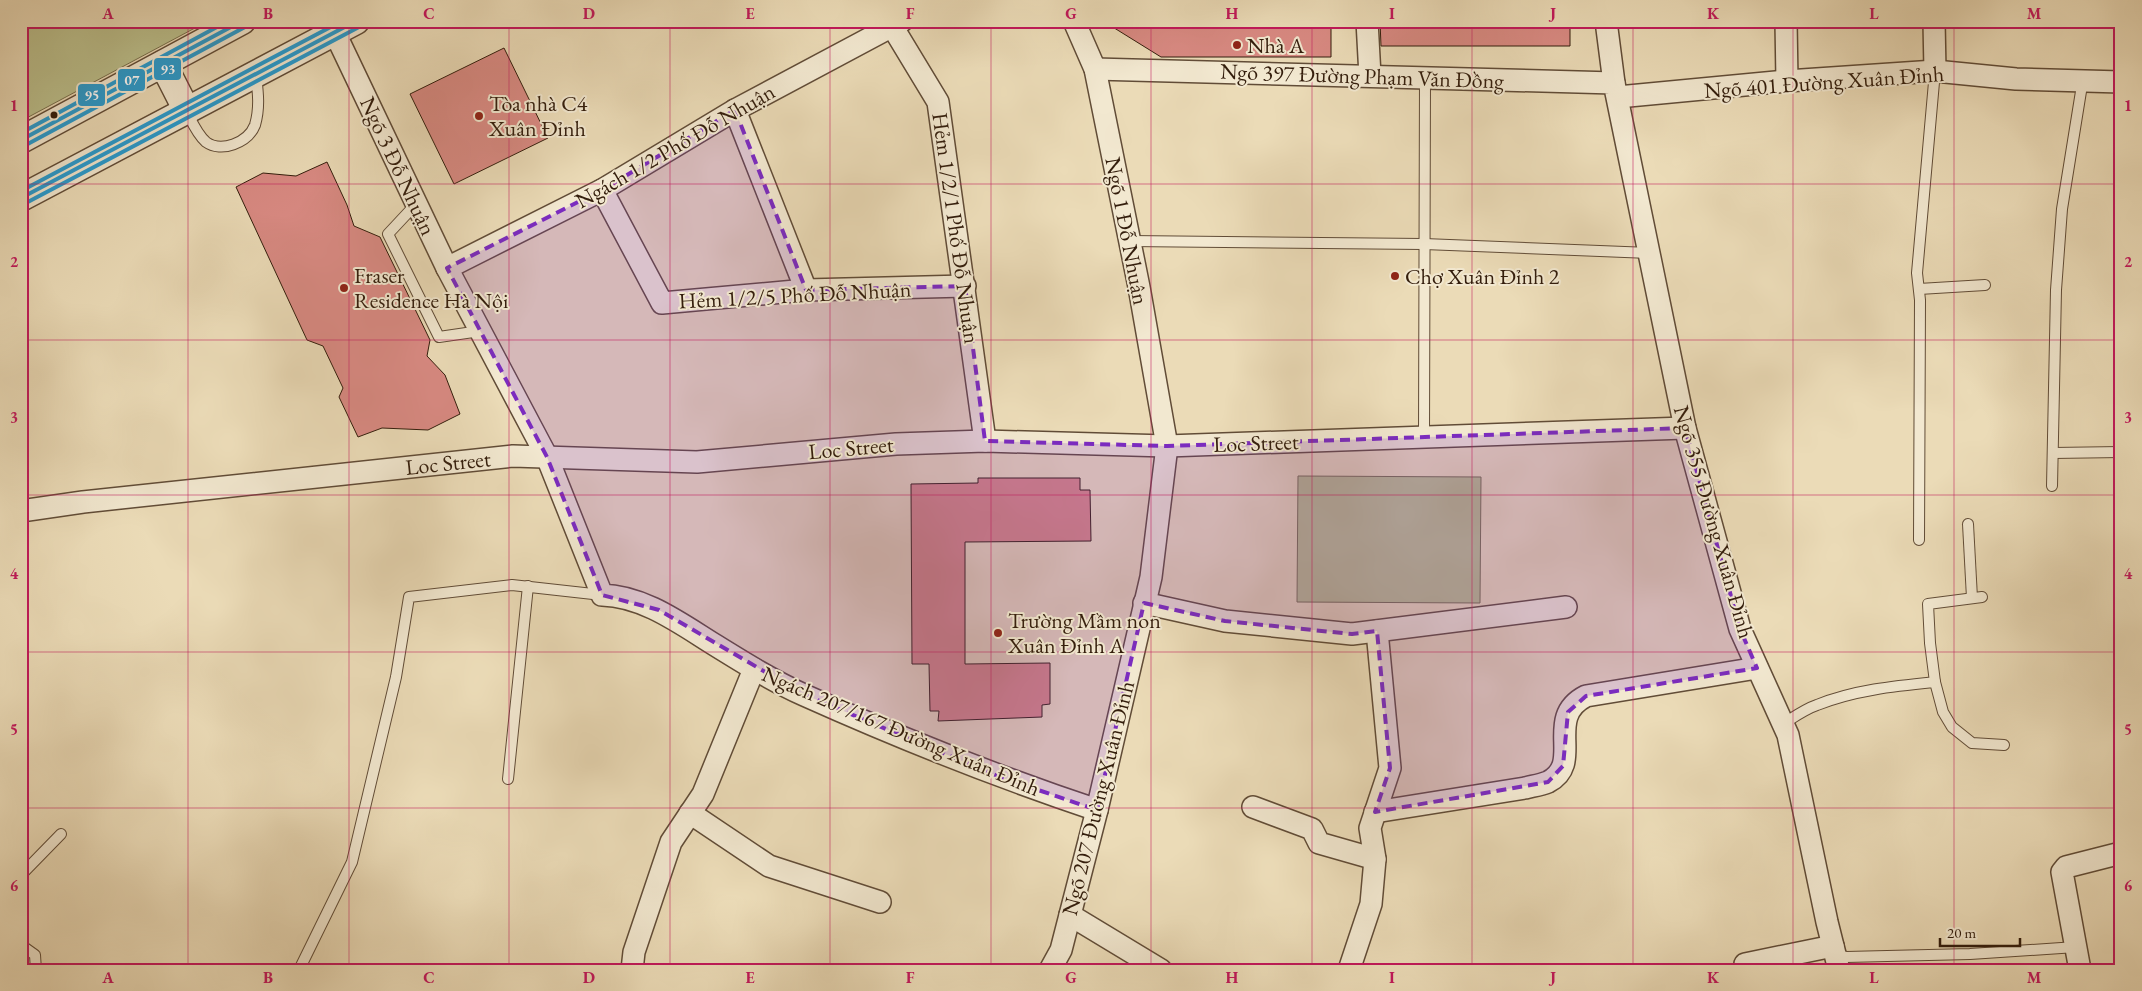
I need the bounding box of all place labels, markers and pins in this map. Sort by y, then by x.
place label: Nhà A [1247,31,1305,60]
marker: Nhà A [1231,39,1243,51]
place label: Tòa nhà C4 Xuân Đỉnh [488,89,588,143]
unlabelled marker [49,110,59,120]
marker: Tòa nhà C4 Xuân Đỉnh [473,110,485,122]
place label: Fraser Residence Hà Nội [354,261,508,315]
place label: Chợ Xuân Đỉnh 2 [1405,262,1560,291]
marker: Chợ Xuân Đỉnh 2 [1389,270,1401,282]
marker: Fraser Residence Hà Nội [338,282,350,294]
place label: Trường Mầm non Xuân Đỉnh A [1007,606,1161,660]
marker: Trường Mầm non Xuân Đỉnh A [992,627,1004,639]

